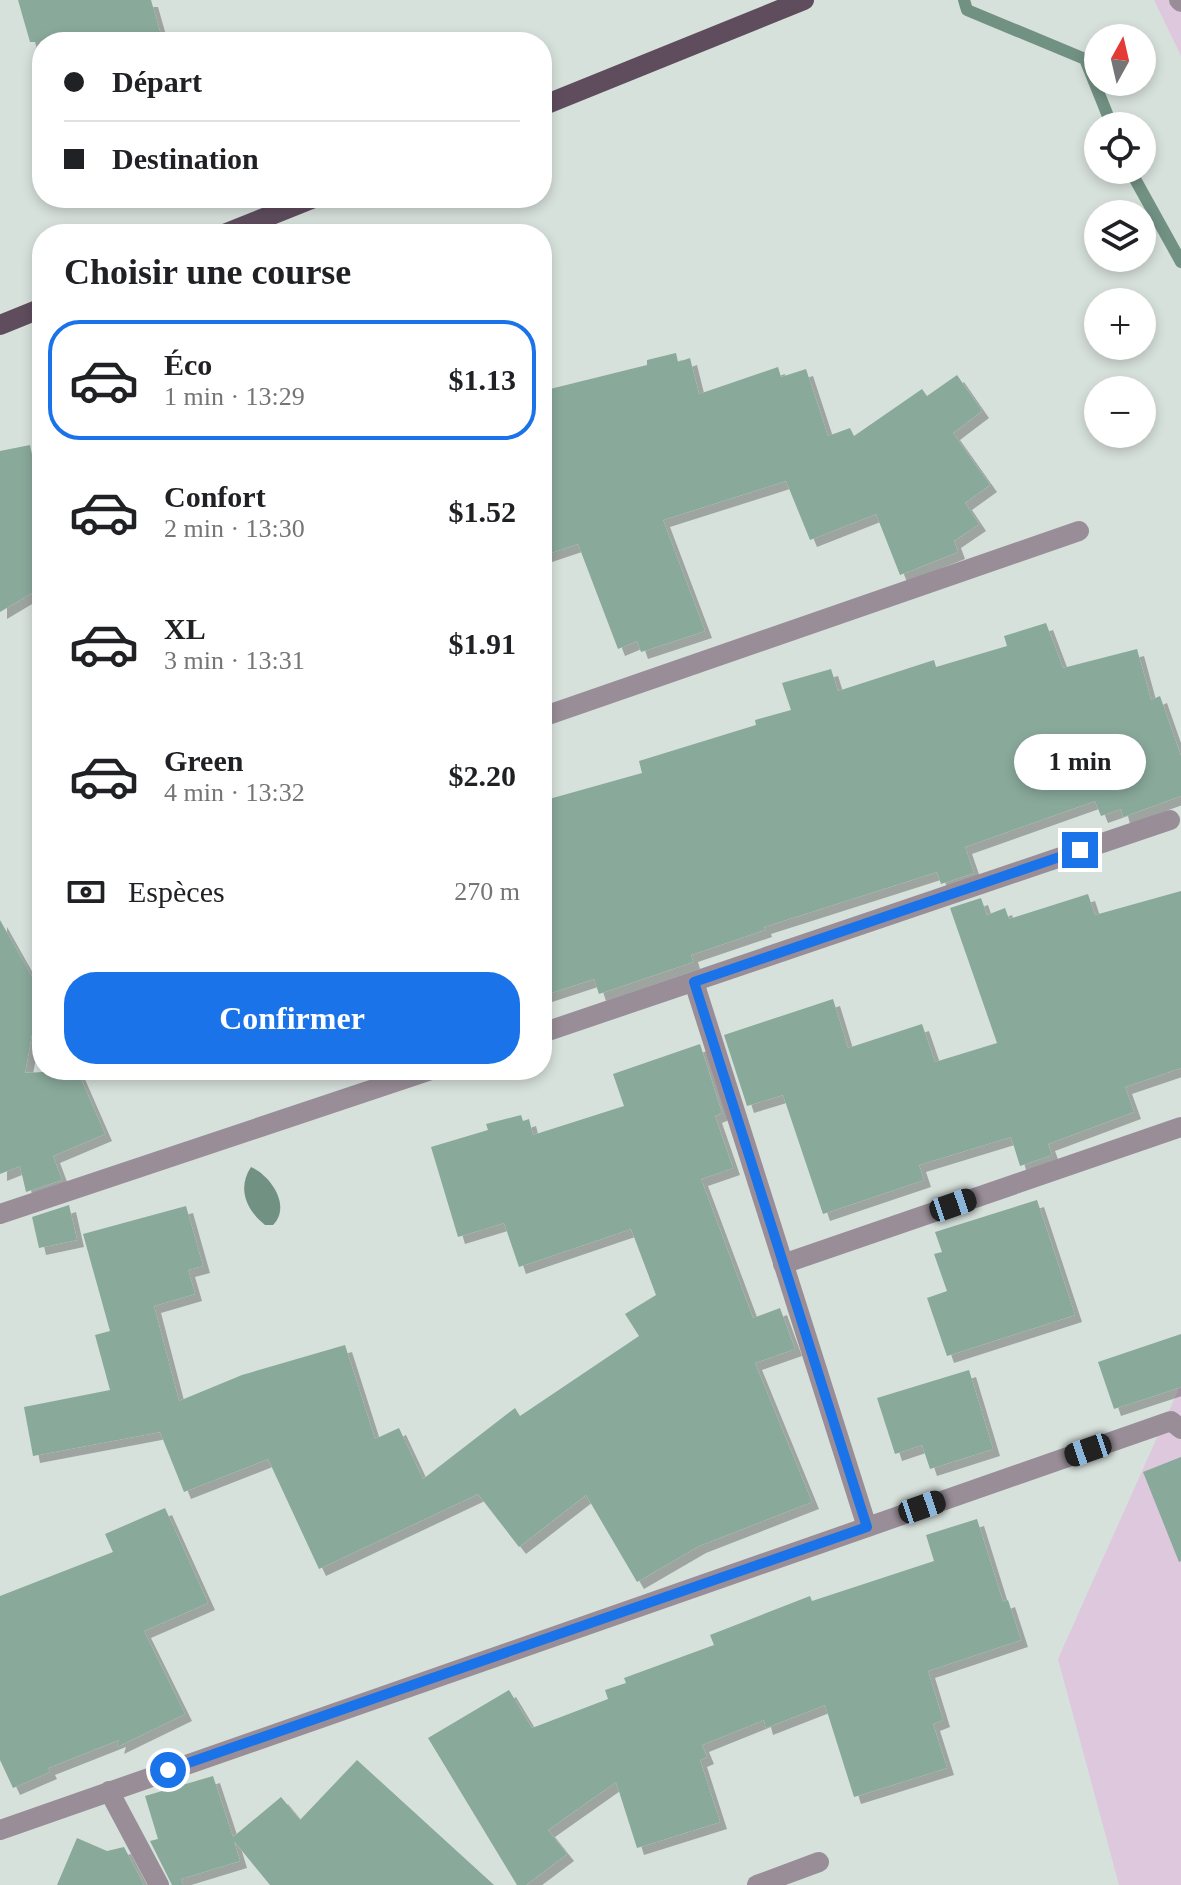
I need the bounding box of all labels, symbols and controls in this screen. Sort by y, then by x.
north arrow [1084,24,1156,96]
map controls [1084,24,1156,448]
text: Départ [112,65,202,98]
button: locate [1084,112,1156,184]
text: Destination [112,142,259,175]
button: layers [1084,200,1156,272]
text: Choisir une course [64,252,351,292]
button: + [1084,288,1156,360]
icon: car [68,344,140,416]
text: Éco [164,348,212,381]
text: $1.13 [449,363,516,396]
button: − [1084,376,1156,448]
text: 1 min · 13:29 [164,382,305,411]
icon: car [68,476,140,548]
text: Confort [164,480,266,513]
text: $1.52 [449,495,516,528]
text: 2 min · 13:30 [164,514,305,543]
icon: car [68,608,140,680]
text: XL [164,612,206,645]
text: $1.91 [449,627,516,660]
text: 3 min · 13:31 [164,646,305,675]
callout: 1 min [1014,734,1146,790]
icon: car [68,740,140,812]
text: Green [164,744,243,777]
text: 1 min [1049,747,1111,776]
text: $2.20 [449,759,516,792]
text: 4 min · 13:32 [164,778,305,807]
route end [1062,832,1098,868]
icon: cash [64,870,108,914]
text: Espèces [128,875,225,908]
text: 270 m [454,877,520,906]
button: Confirmer [64,972,520,1064]
car [926,1186,980,1224]
car [1061,1431,1115,1469]
car [895,1488,949,1526]
route start [150,1752,186,1788]

